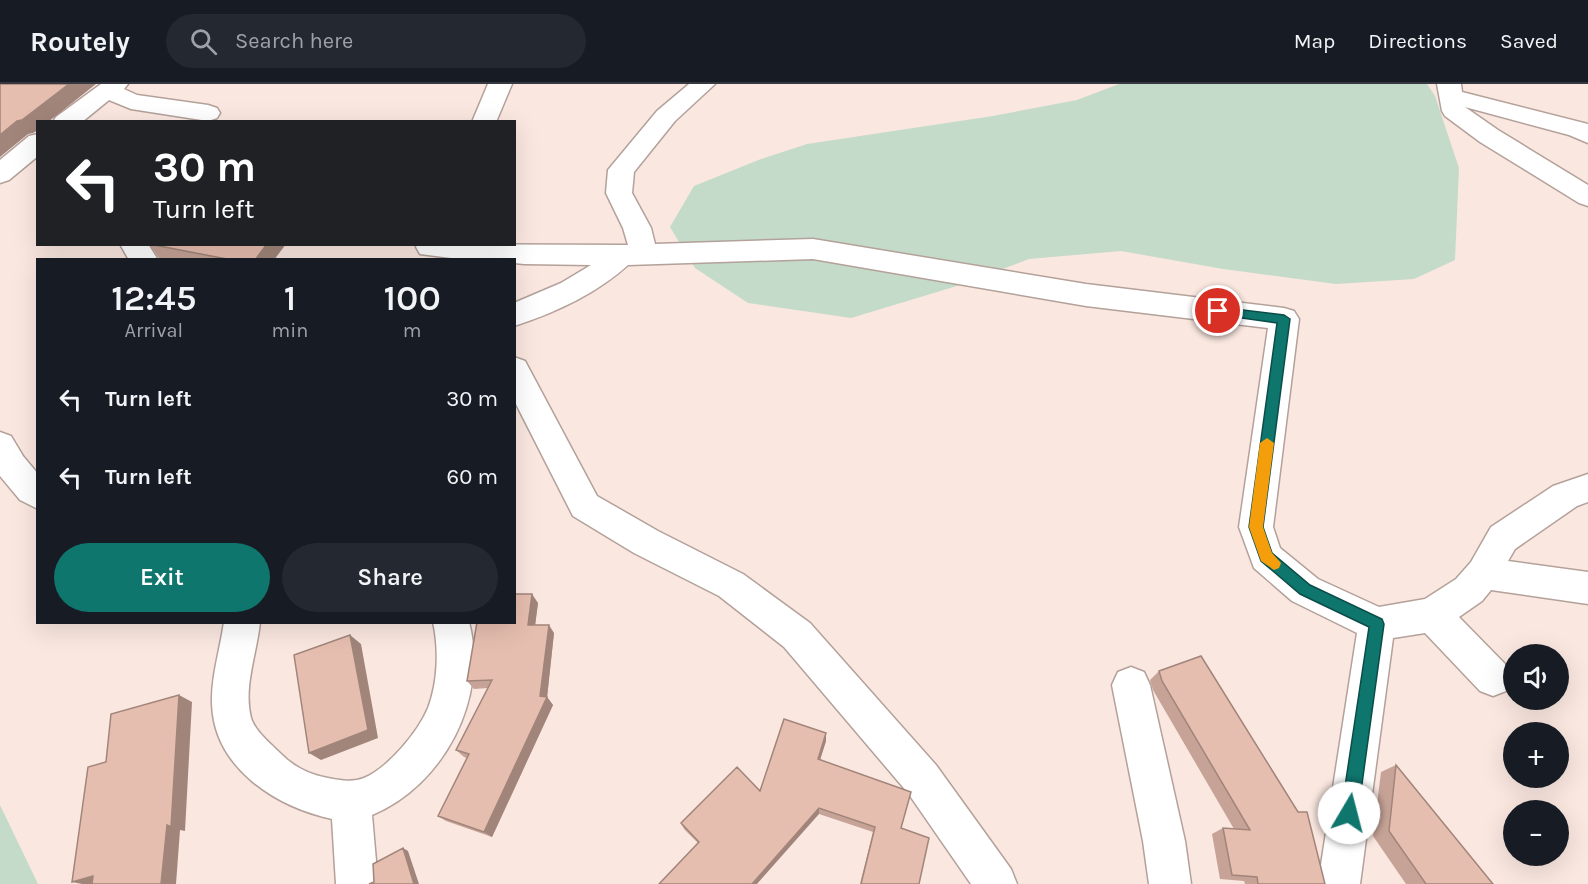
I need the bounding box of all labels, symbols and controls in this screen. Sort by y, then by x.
search box [166,14,586,68]
text: Routely [30,25,130,58]
icon: search [187,25,220,58]
text: Search here [235,28,353,54]
text: Map [1294,29,1335,53]
text: Directions [1368,29,1467,53]
text: Saved [1500,29,1558,53]
text: 30 m [153,142,256,192]
icon: left [54,144,132,222]
text: Turn left [153,193,254,225]
text: 12:45 [111,277,196,319]
text: 1 [284,277,296,319]
text: 100 [383,277,441,319]
pin [1192,285,1243,336]
icon: arrive [1201,294,1234,327]
text: Arrival [124,319,183,342]
text: min [272,319,308,342]
text: m [403,319,421,342]
icon: left [54,383,87,416]
text: Turn left [105,386,192,412]
text: 30 m [446,386,498,412]
icon: left [54,461,87,494]
text: Turn left [105,464,192,490]
text: 60 m [447,464,498,490]
button: Exit [54,543,270,612]
button: Share [282,543,498,612]
map controls [1503,644,1569,866]
button: sound [1503,644,1569,710]
button: + [1503,722,1569,788]
position arrow [1317,781,1381,845]
button: − [1503,800,1569,866]

